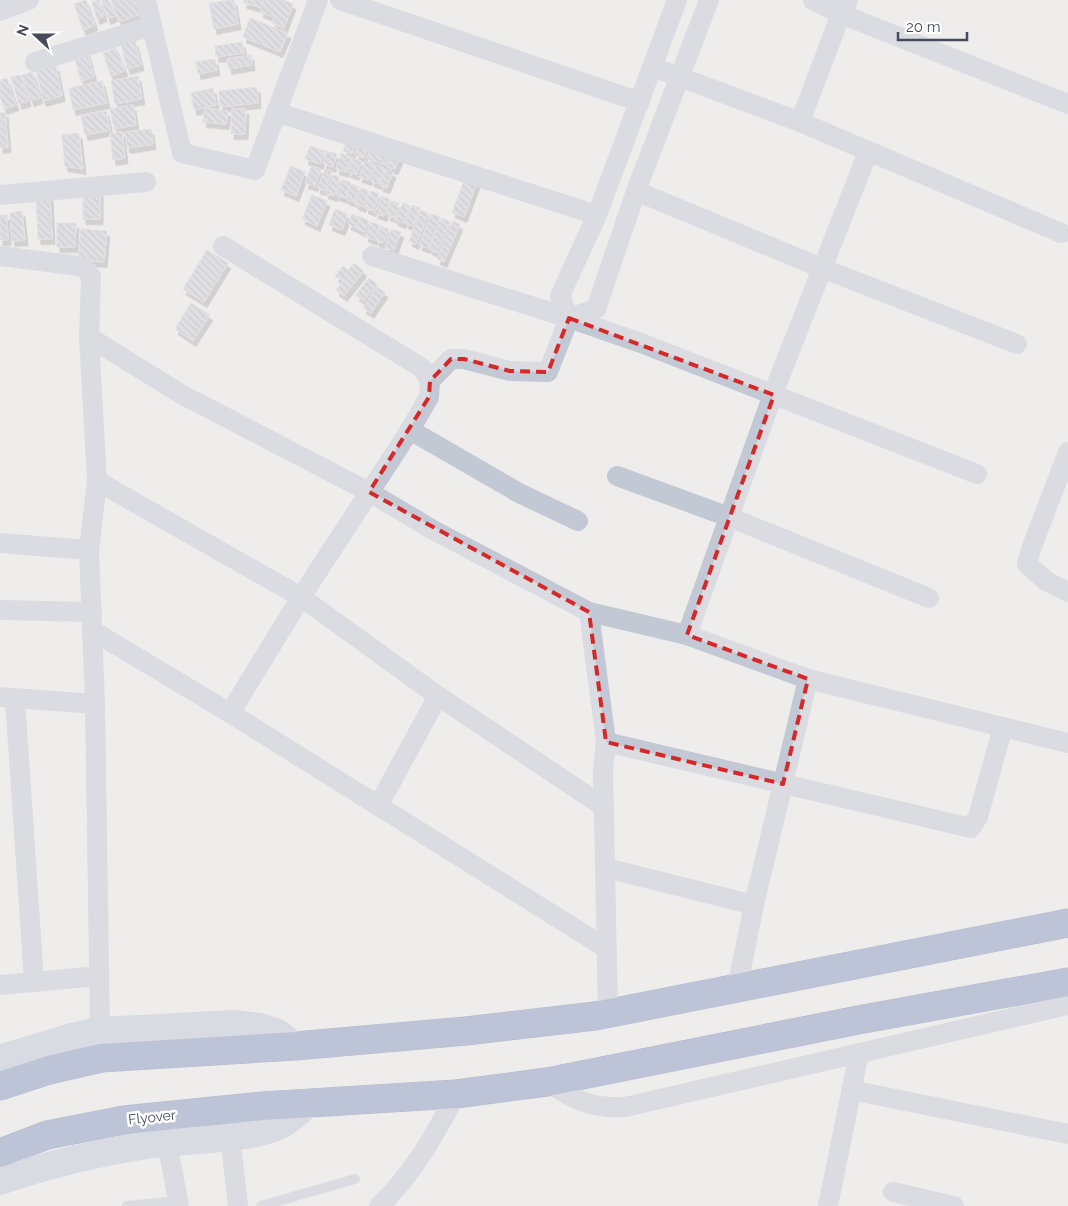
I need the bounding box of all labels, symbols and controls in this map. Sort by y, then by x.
north arrow [10,10,60,60]
scale bar [898,10,967,42]
text: 20 m [906,18,941,36]
text: N [13,22,32,38]
street label: Flyover [128,1107,177,1127]

